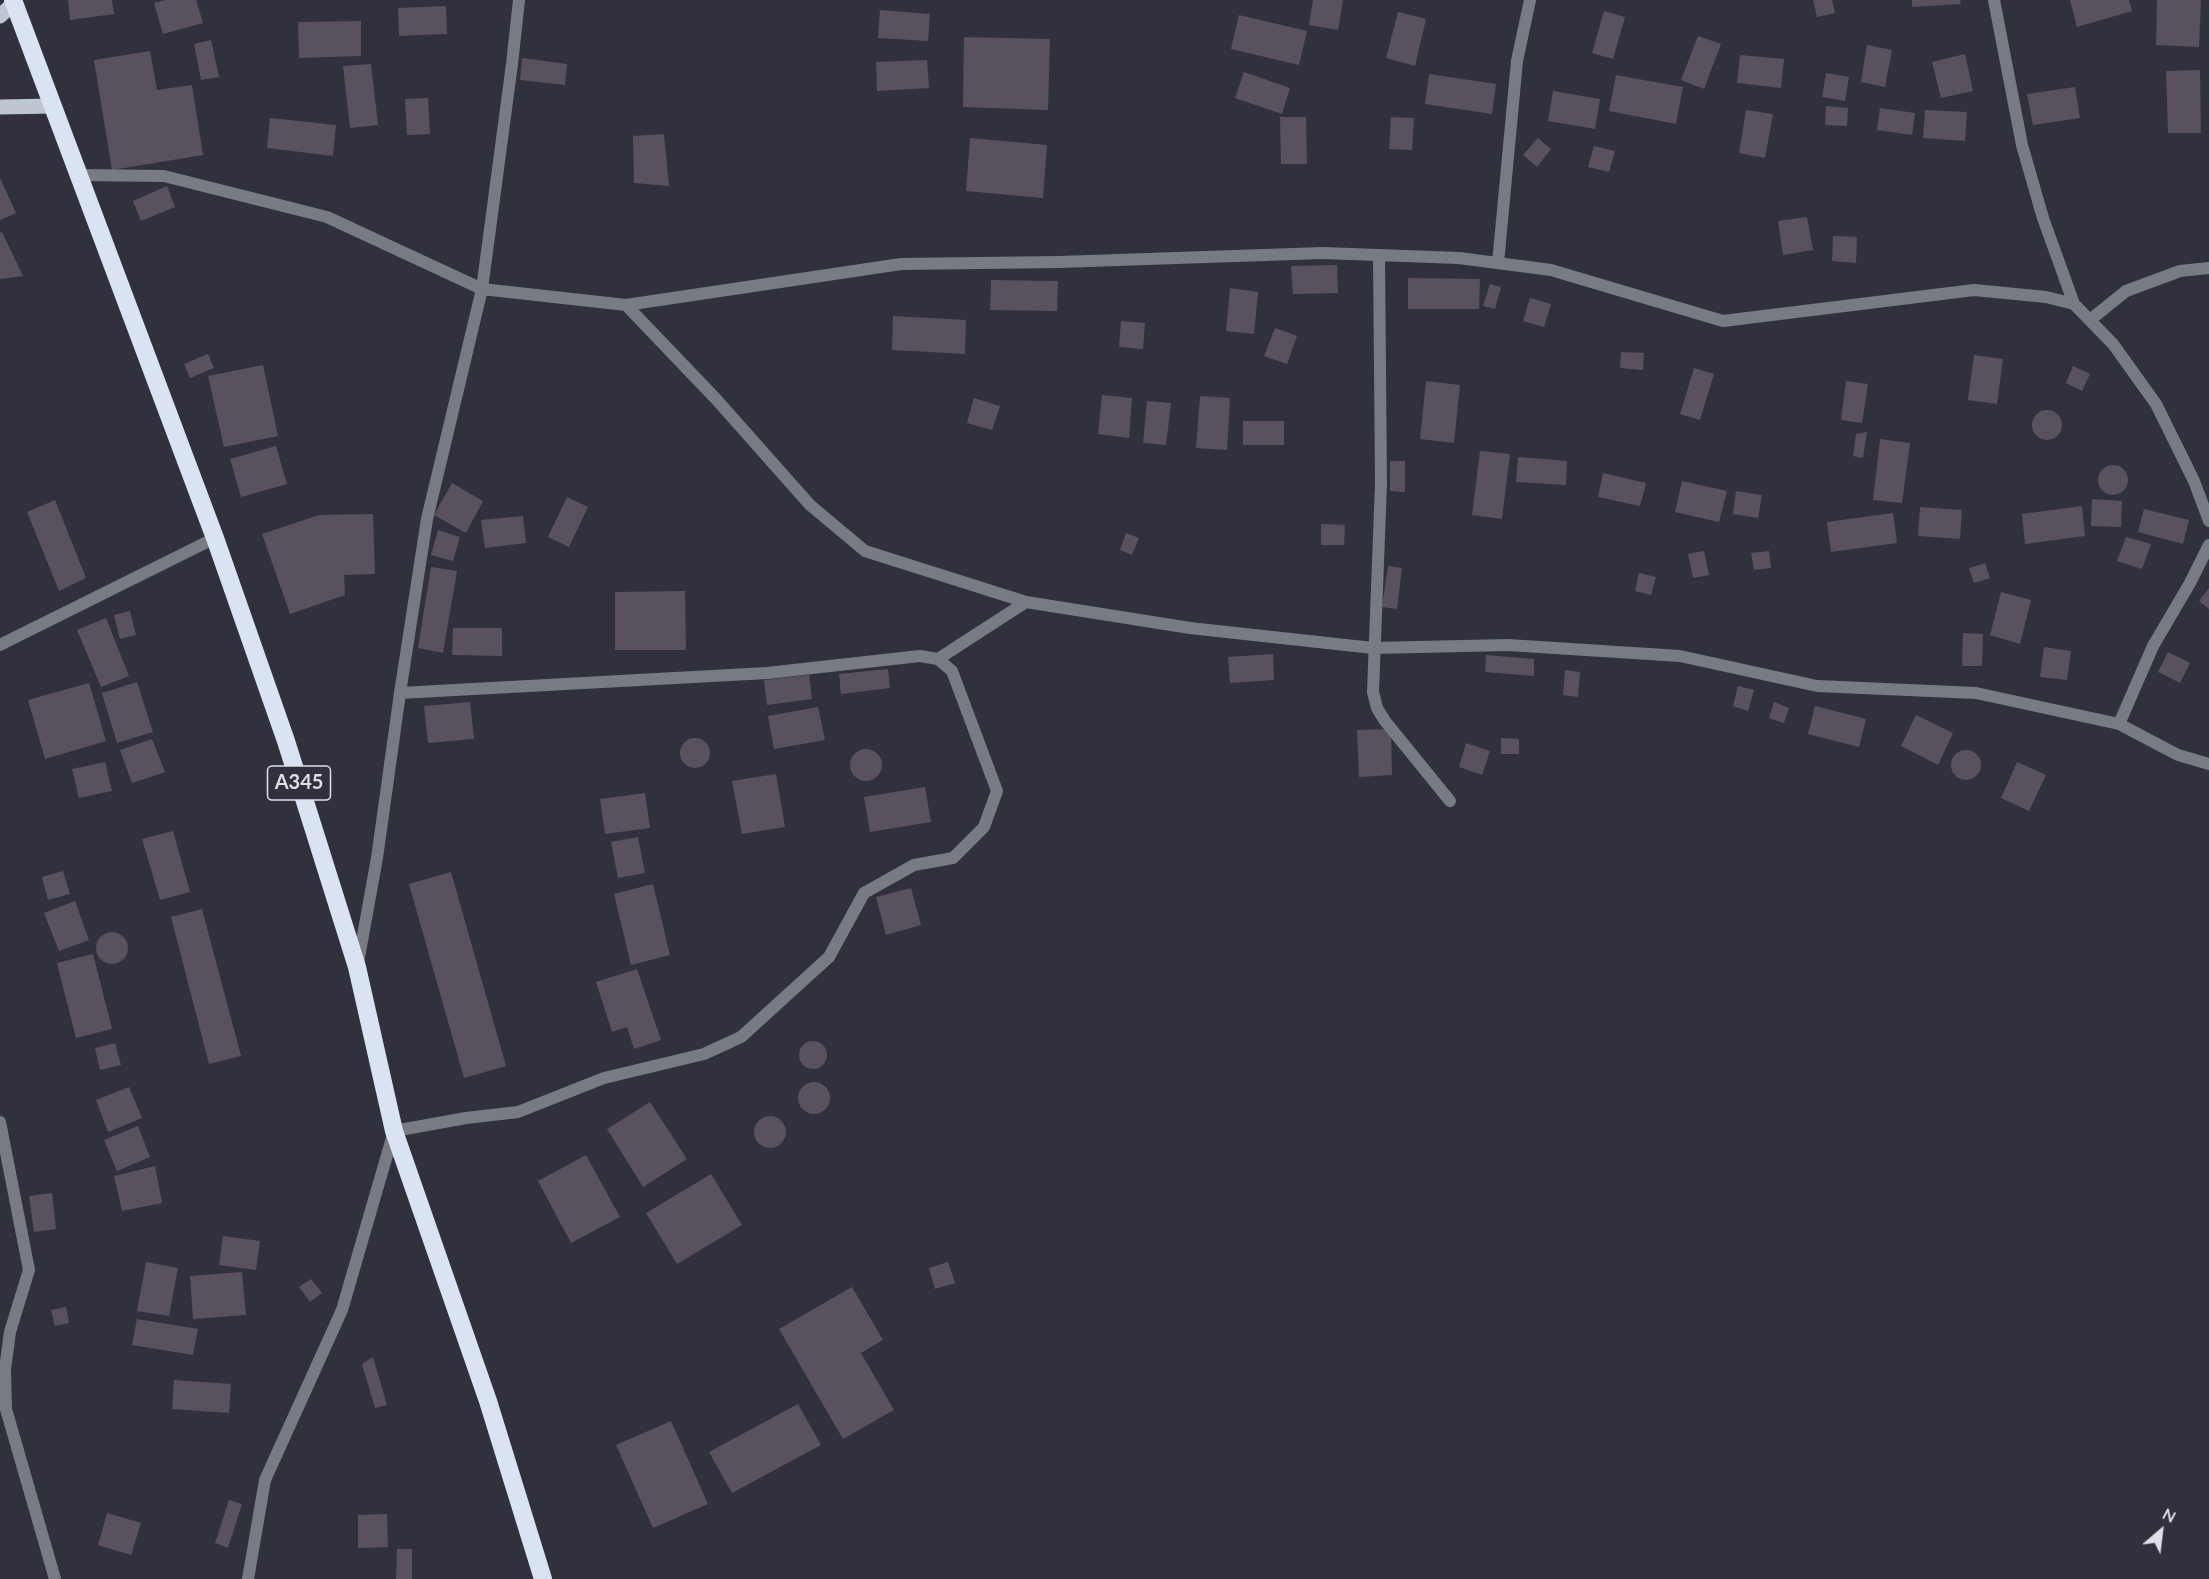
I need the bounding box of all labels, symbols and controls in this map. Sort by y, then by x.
road number: A345 [268,766,330,800]
north arrow [2131,1501,2191,1561]
text: N [2160,1503,2180,1526]

